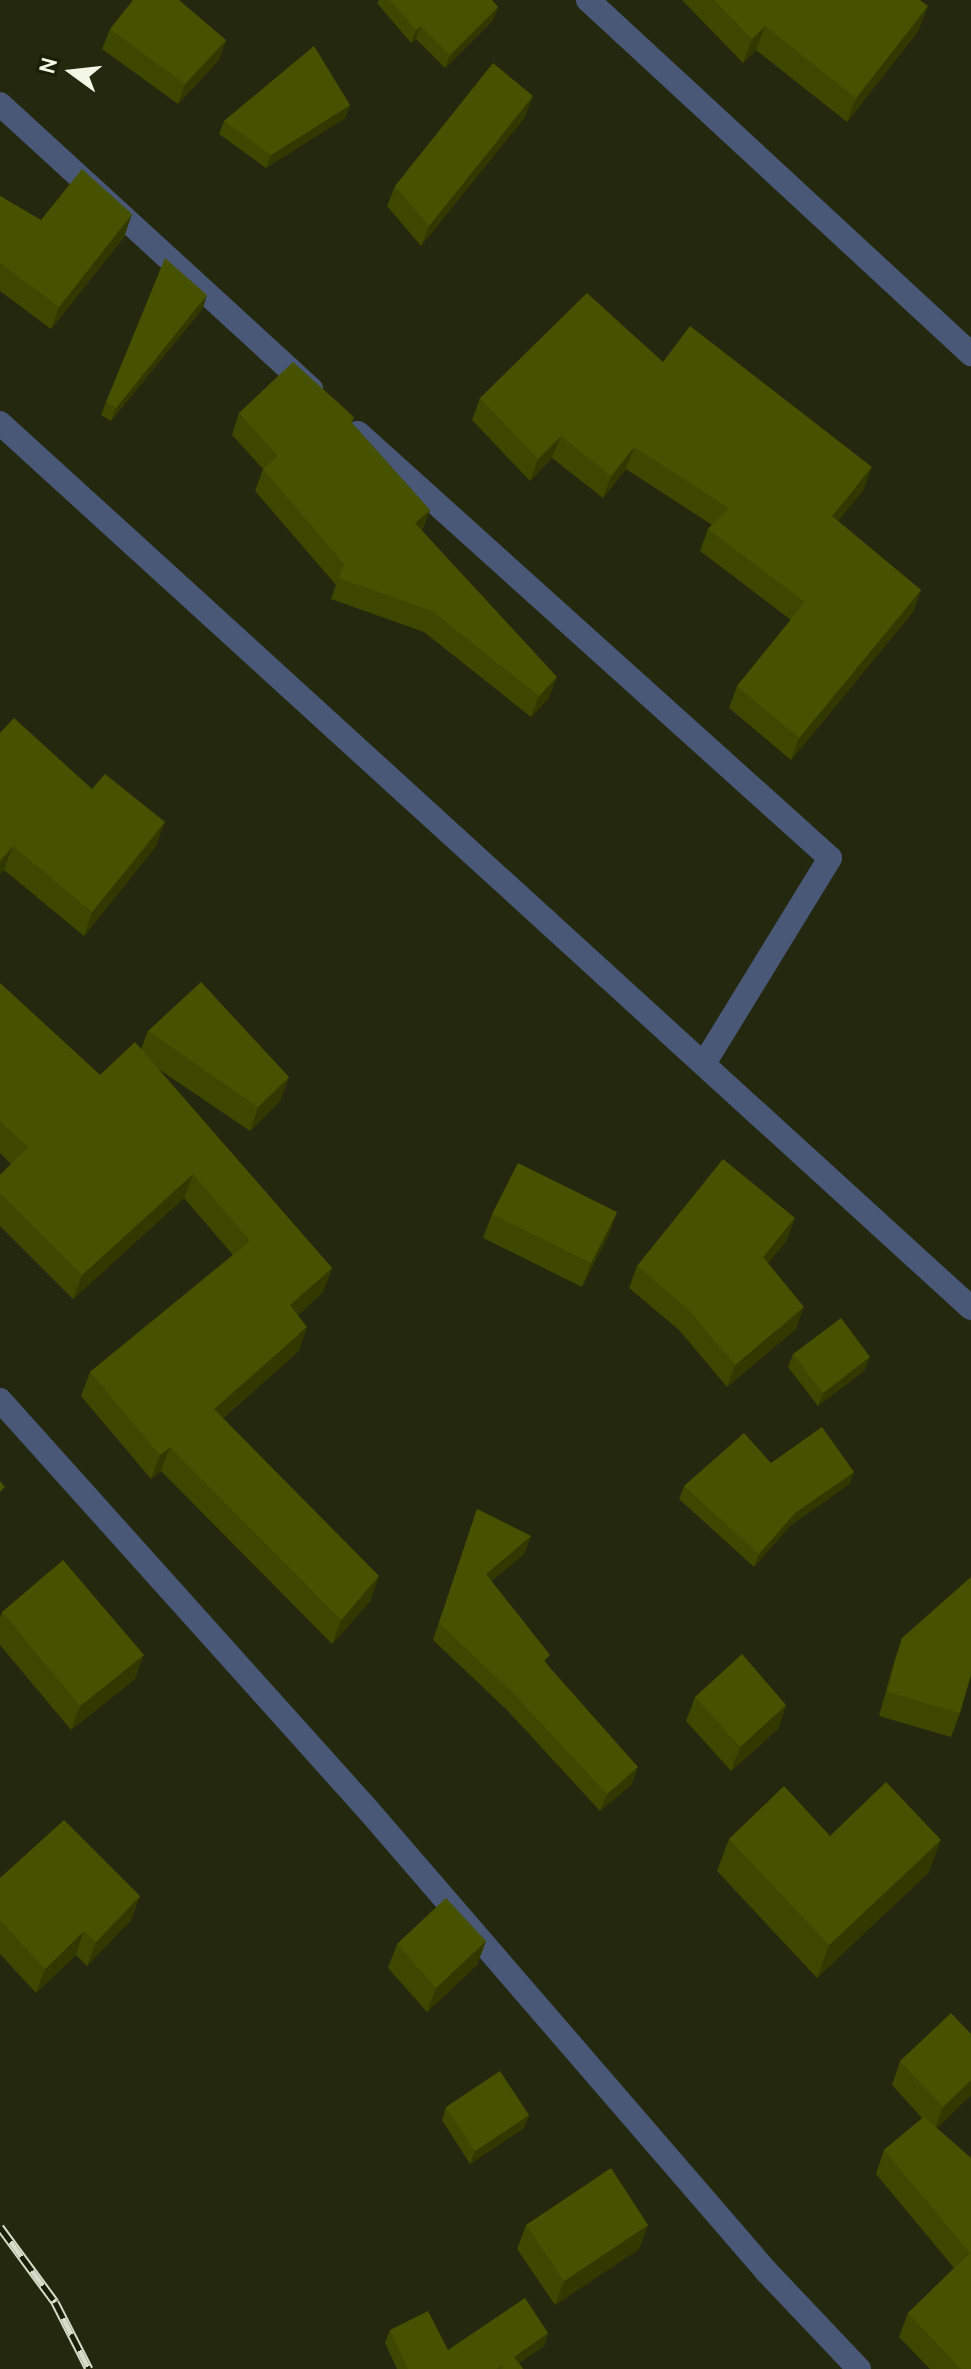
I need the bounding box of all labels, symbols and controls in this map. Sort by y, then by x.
north arrow [32,32,112,112]
text: N [33,55,63,77]

